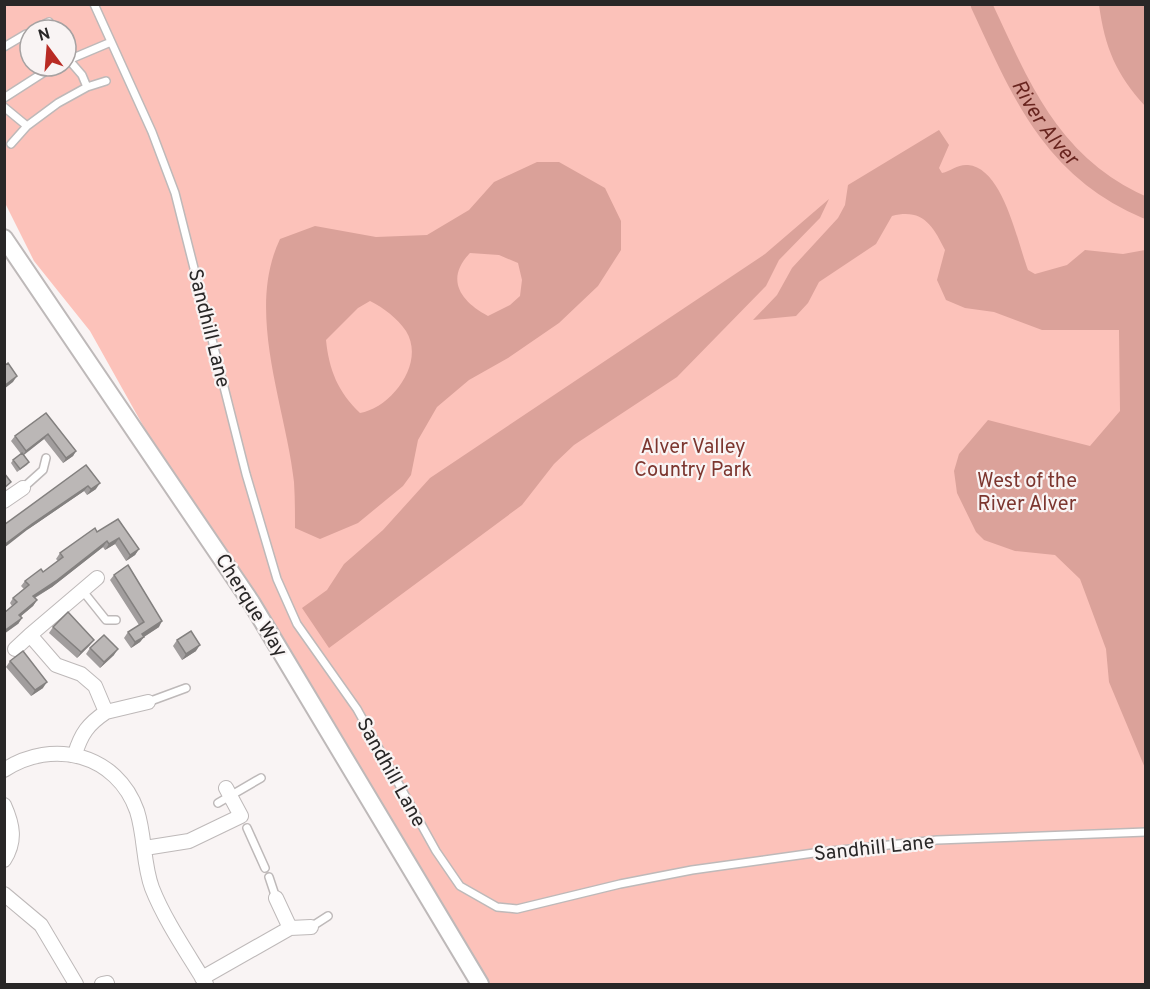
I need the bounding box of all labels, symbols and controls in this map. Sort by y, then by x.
north arrow [18,18,78,78]
text: N [36,24,53,47]
water label: River Alver [1004,75,1085,174]
street label: Sandhill Lane [181,266,235,391]
park label: Alver Valley Country Park [634,435,752,484]
park label: West of the River Alver [977,469,1077,518]
street label: Cherque Way [208,549,292,663]
street label: Sandhill Lane [349,714,431,832]
street label: Sandhill Lane [812,830,936,868]

